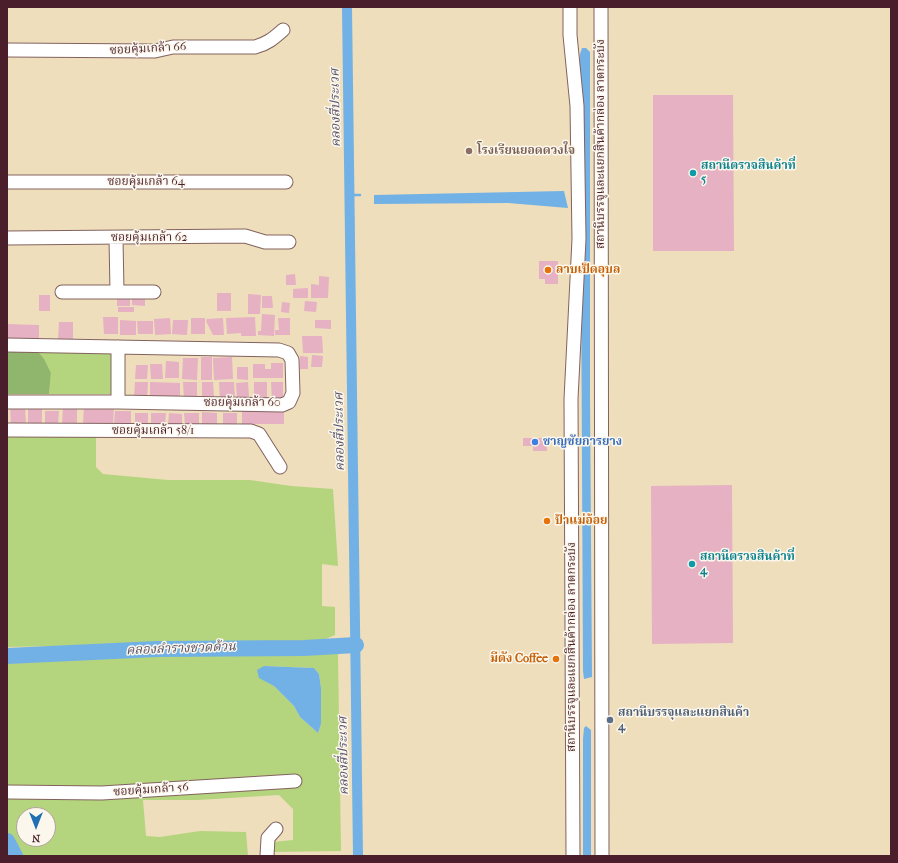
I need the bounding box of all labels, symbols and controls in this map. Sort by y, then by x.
street label: สถานีบรรจุและแยกสินค้ากล่อง ลาดกระบัง [594,39,608,249]
street label: ซอยคุ้มเกล้า 66 [109,40,187,58]
water label: คลองสี่ประเวศ [328,69,344,147]
place label: โรงเรียนยอดดวงใจ [477,144,575,158]
marker: โรงเรียนยอดดวงใจ [464,146,474,156]
place label: สถานีตรวจสินค้าที่ 5 [701,159,796,187]
marker: สถานีตรวจสินค้าที่ 5 [688,168,698,178]
street label: ซอยคุ้มเกล้า 64 [107,175,185,189]
street label: ซอยคุ้มเกล้า 62 [111,231,187,245]
place label: ลาบเป็ดอุบล [556,263,620,277]
marker: ลาบเป็ดอุบล [543,265,553,275]
water label: คลองสี่ประเวศ [332,393,348,471]
street label: ซอยคุ้มเกล้า 60 [203,396,281,410]
street label: ซอยคุ้มเกล้า 58/1 [112,424,194,438]
place label: ชาญชัยการยาง [543,435,622,449]
marker: ชาญชัยการยาง [530,437,540,447]
place label: ป้าแม่อ้อย [555,514,607,528]
marker: ป้าแม่อ้อย [542,516,552,526]
street label: สถานีบรรจุและแยกสินค้ากล่อง ลาดกระบัง [565,542,579,752]
place label: สถานีตรวจสินค้าที่ 4 [700,550,795,578]
marker: สถานีตรวจสินค้าที่ 4 [687,559,697,569]
water label: คลองลำรางชวดด้วน [126,639,236,659]
place label: มีตัง Coffee [490,652,548,666]
marker: มีตัง Coffee [551,654,561,664]
place label: สถานีบรรจุและแยกสินค้า 4 [618,706,749,734]
marker: สถานีบรรจุและแยกสินค้า 4 [605,715,615,725]
water label: คลองสี่ประเวศ [336,717,352,795]
street label: ซอยคุ้มเกล้า 56 [113,780,189,800]
north arrow [16,807,56,847]
text: N [32,832,40,845]

